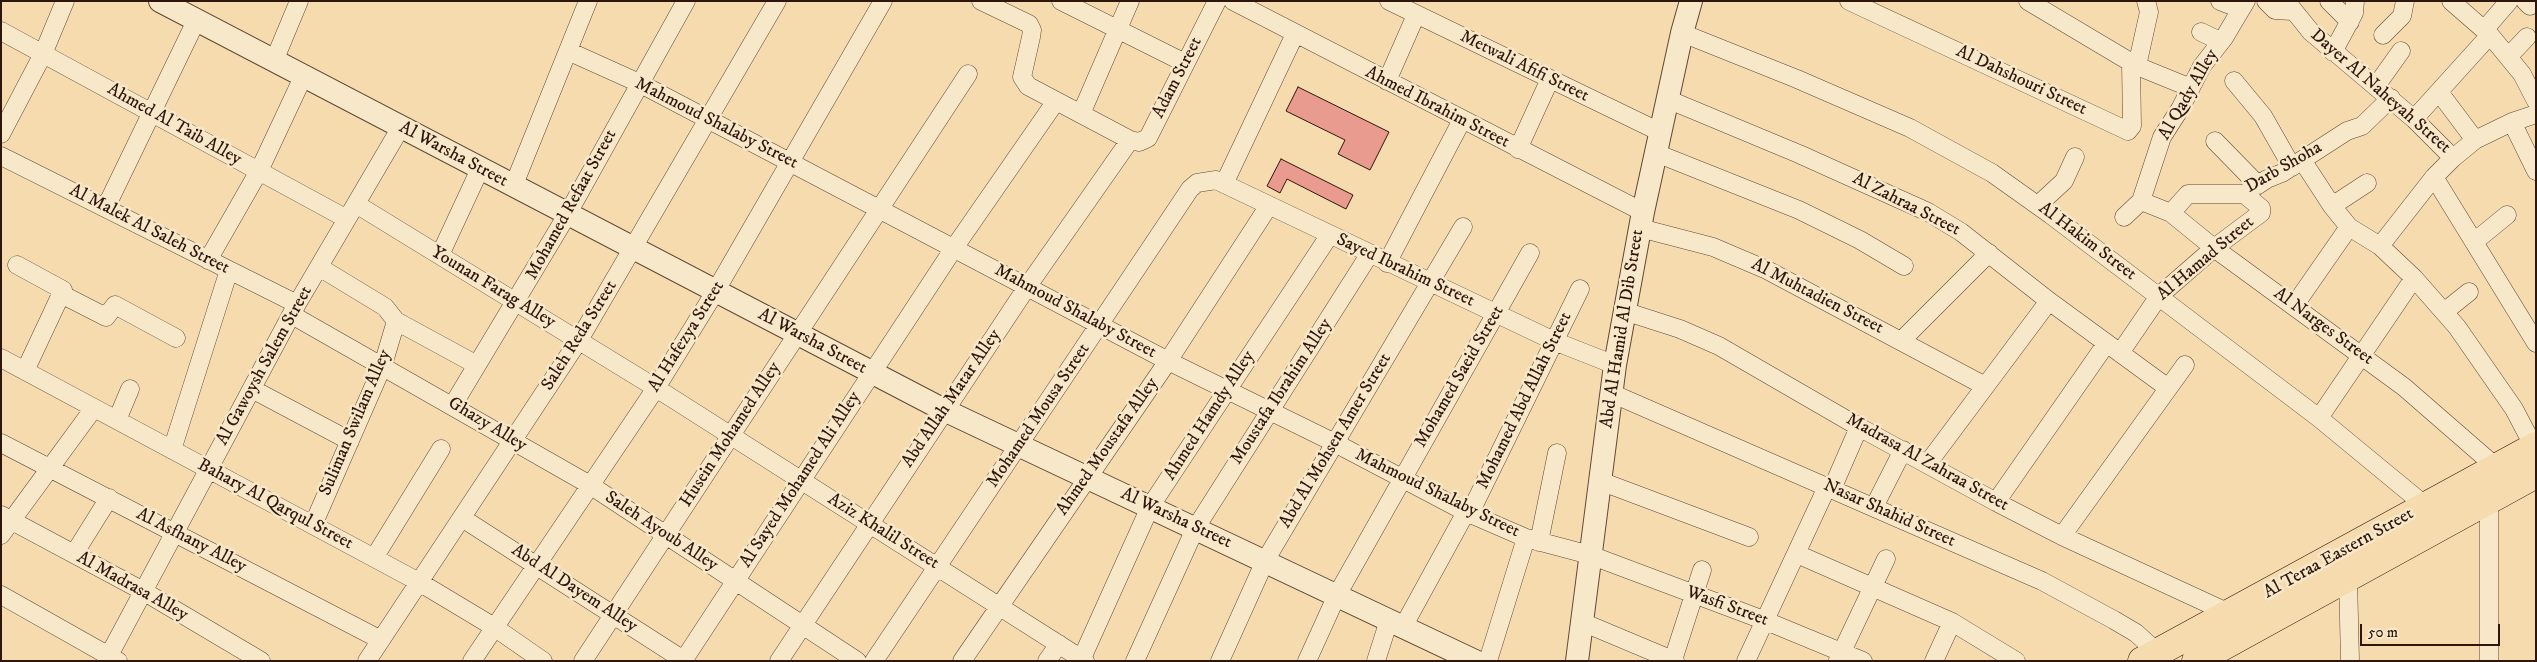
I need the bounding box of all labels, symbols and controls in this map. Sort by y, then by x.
street label: Dayer Al Naheyah Street [2305,25,2455,159]
street label: Metwali Afifi Street [1456,26,1592,108]
street label: Adam Street [1148,34,1208,122]
street label: Al Dahshouri Street [1952,41,2090,121]
street label: Al Qady Alley [2154,46,2224,144]
street label: Ahmed Ibrahim Street [1361,62,1513,154]
street label: Mahmoud Shalaby Street [631,73,801,175]
street label: Ahmed Al Taib Alley [103,79,245,171]
street label: Al Warsha Street [395,117,511,193]
street label: Mohamed Refaat Street [522,126,622,284]
street label: Darb Shoha [2242,137,2326,199]
street label: Al Zahraa Street [1849,169,1963,241]
street label: Al Malek Al Saleh Street [65,180,233,280]
street label: Al Hakim Street [2034,198,2140,286]
street label: Al Hamad Street [2153,212,2259,306]
street label: Abd Al Hamid Al Dib Street [1597,228,1649,430]
street label: Sayed Ibrahim Street [1332,230,1478,312]
street label: Younan Farag Alley [427,242,559,334]
street label: Al Muhtadien Street [1747,254,1887,340]
street label: Mahmoud Shalaby Street [990,260,1160,364]
street label: Saleh Reda Street [538,277,622,395]
street label: Al Hafezya Street [644,277,730,397]
street label: Al Gawoysh Salem Street [212,283,318,449]
street label: Al Narges Street [2269,284,2377,370]
street label: Mohamed Saeid Street [1411,302,1509,452]
street label: Al Warsha Street [754,304,870,380]
street label: Mohamed Abd Allah Street [1473,309,1577,493]
street label: Moustafa Ibrahim Alley [1227,315,1337,469]
street label: Abd Allah Matar Alley [898,326,1006,472]
street label: Mohamed Mousa Street [983,340,1095,492]
street label: Suliman Swilam Alley [315,347,397,499]
street label: Ahmed Hamdy Alley [1160,347,1260,485]
street label: Abd Al Mohsen Amer Street [1275,350,1397,532]
street label: Husein Mohamed Alley [676,358,786,512]
street label: Ahmed Moustafa Alley [1052,374,1164,520]
street label: Al Sayed Mohamed Ali Alley [736,388,866,572]
street label: Ghazy Alley [444,393,530,457]
street label: Madrasa Al Zahraa Street [1842,409,2012,517]
street label: Mahmoud Shalaby Street [1351,445,1523,543]
street label: Bahary Al Qarqul Street [194,455,356,555]
street label: Nasar Shahid Street [1820,475,1958,553]
street label: Al Warsha Street [1117,484,1235,554]
street label: Saleh Ayoub Alley [600,487,722,577]
street label: Aziz Khalil Street [823,489,943,575]
street label: Al Asfhany Alley [132,504,250,578]
street label: Al Teraa Eastern Street [2260,504,2418,604]
street label: Abd Al Dayem Alley [507,540,641,638]
street label: Al Madrasa Alley [73,548,191,626]
street label: Wasfi Street [1683,582,1771,632]
scale bar [2362,614,2502,646]
text: 50 m [2368,623,2398,642]

